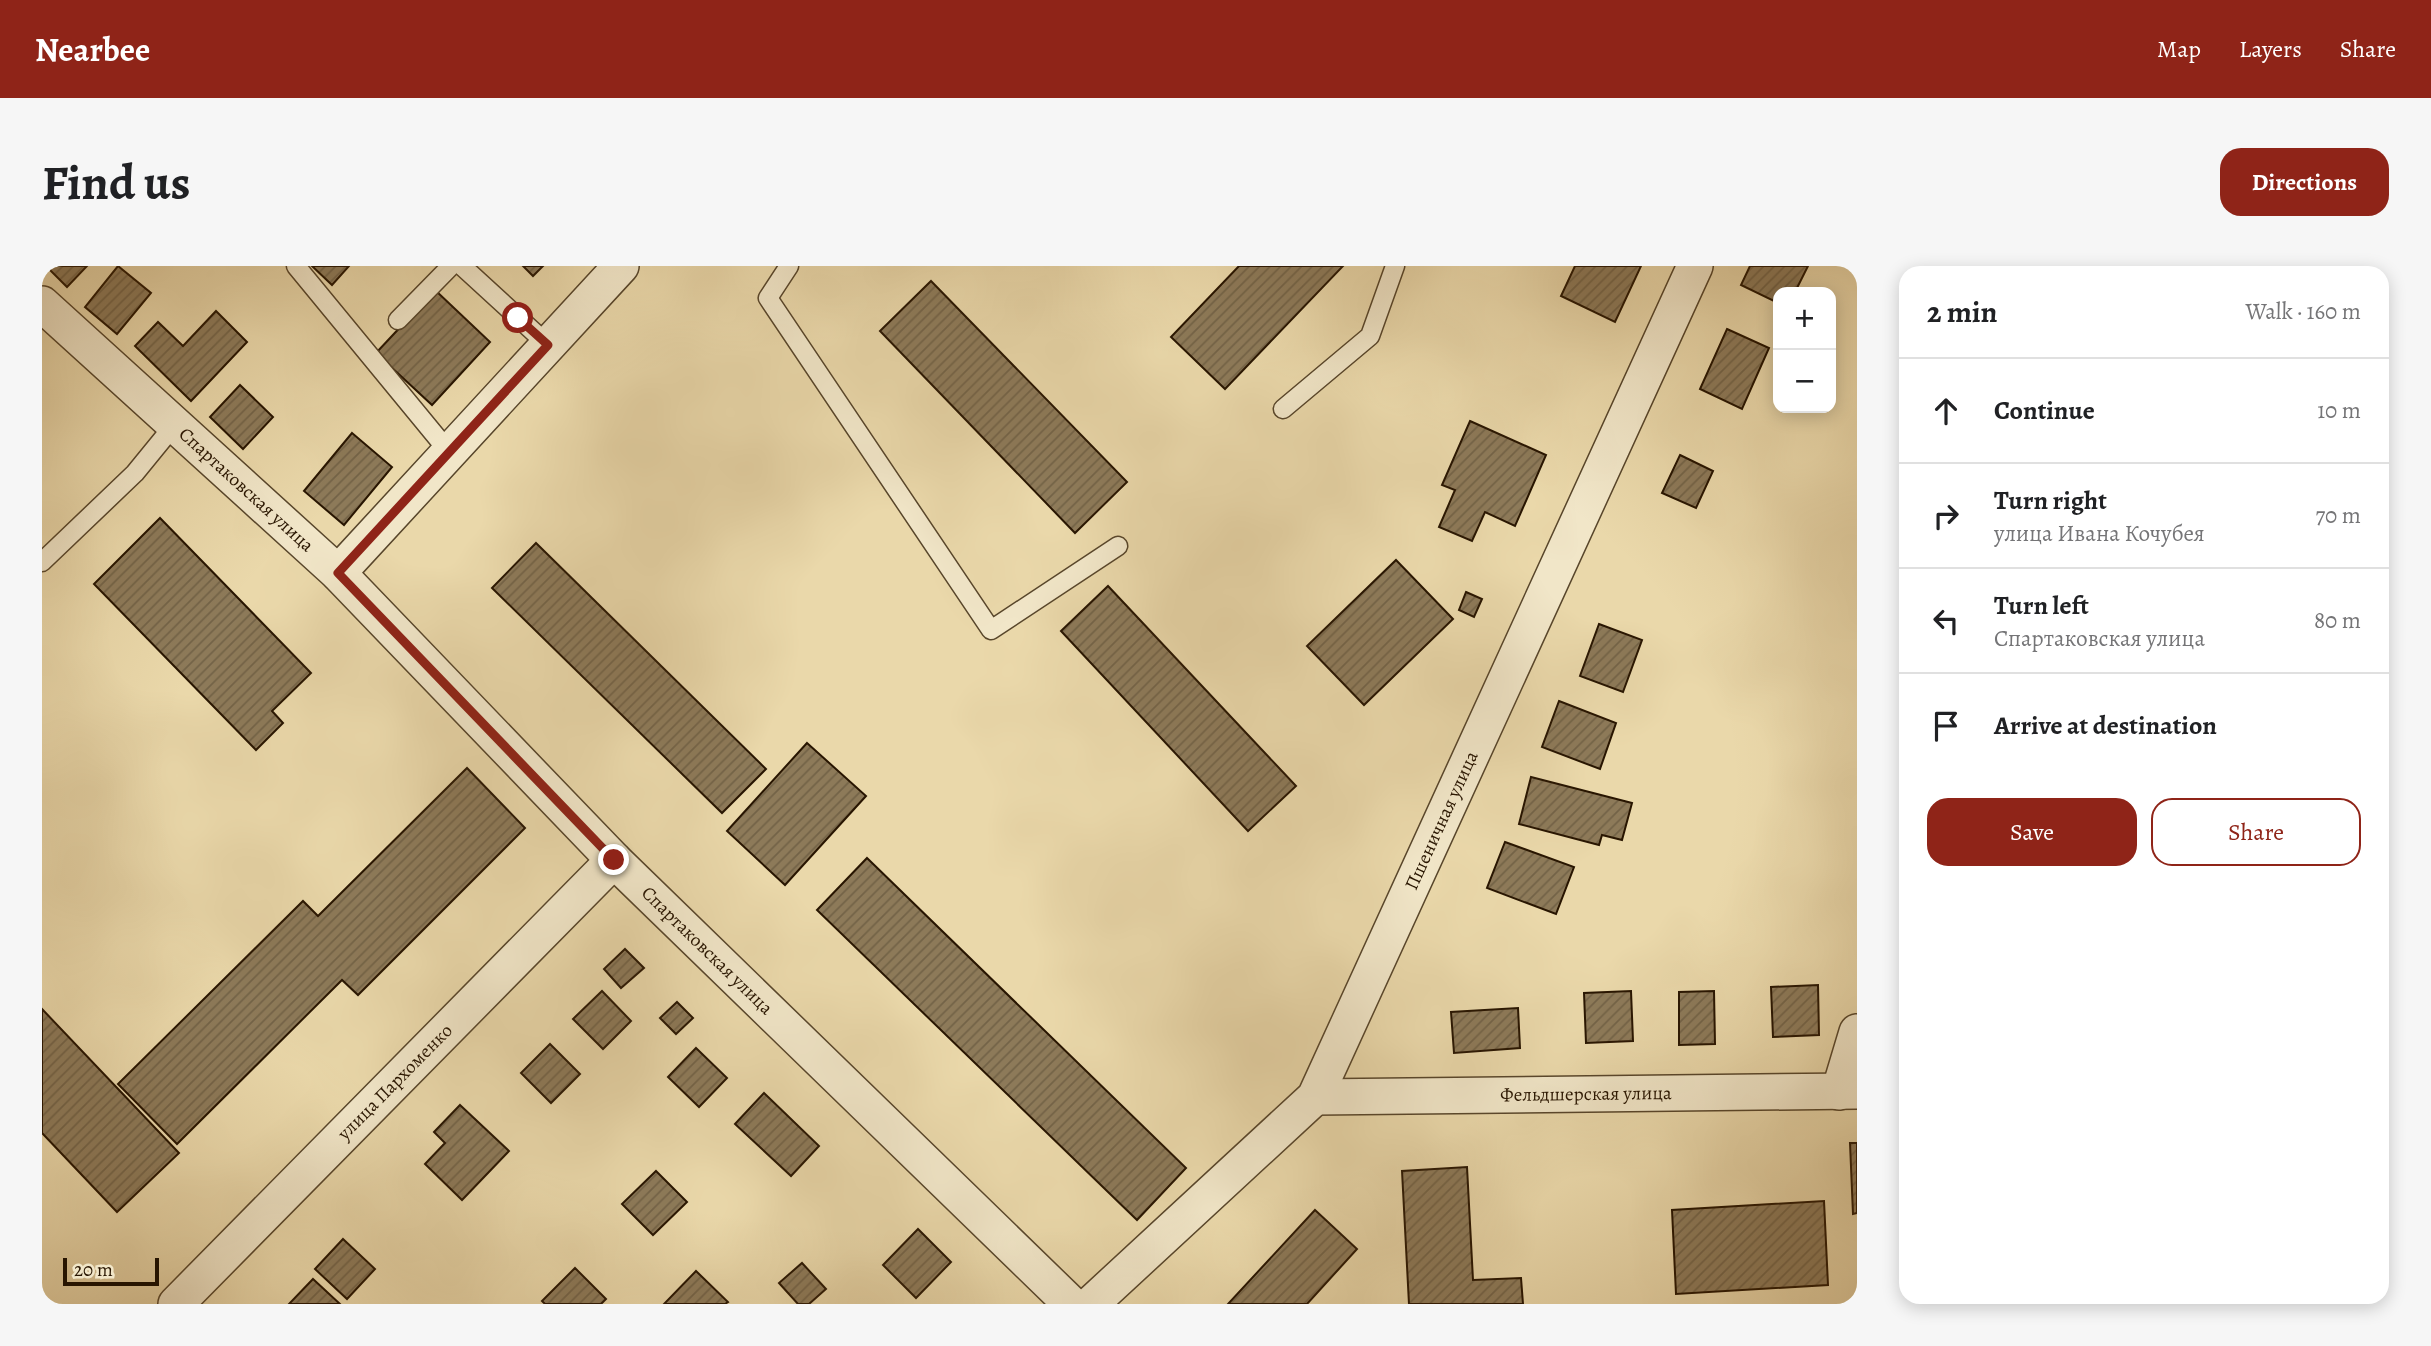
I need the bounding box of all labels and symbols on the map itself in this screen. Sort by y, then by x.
route start [502,302,533,333]
street label: Спартаковская улица [173,421,320,558]
street label: Пшеничная улица [1398,747,1485,894]
route end [598,844,629,875]
street label: Спартаковская улица [636,880,779,1021]
street label: улица Пархоменко [331,1018,458,1147]
street label: Фельдшерская улица [1500,1080,1672,1108]
scale bar [63,1255,159,1287]

